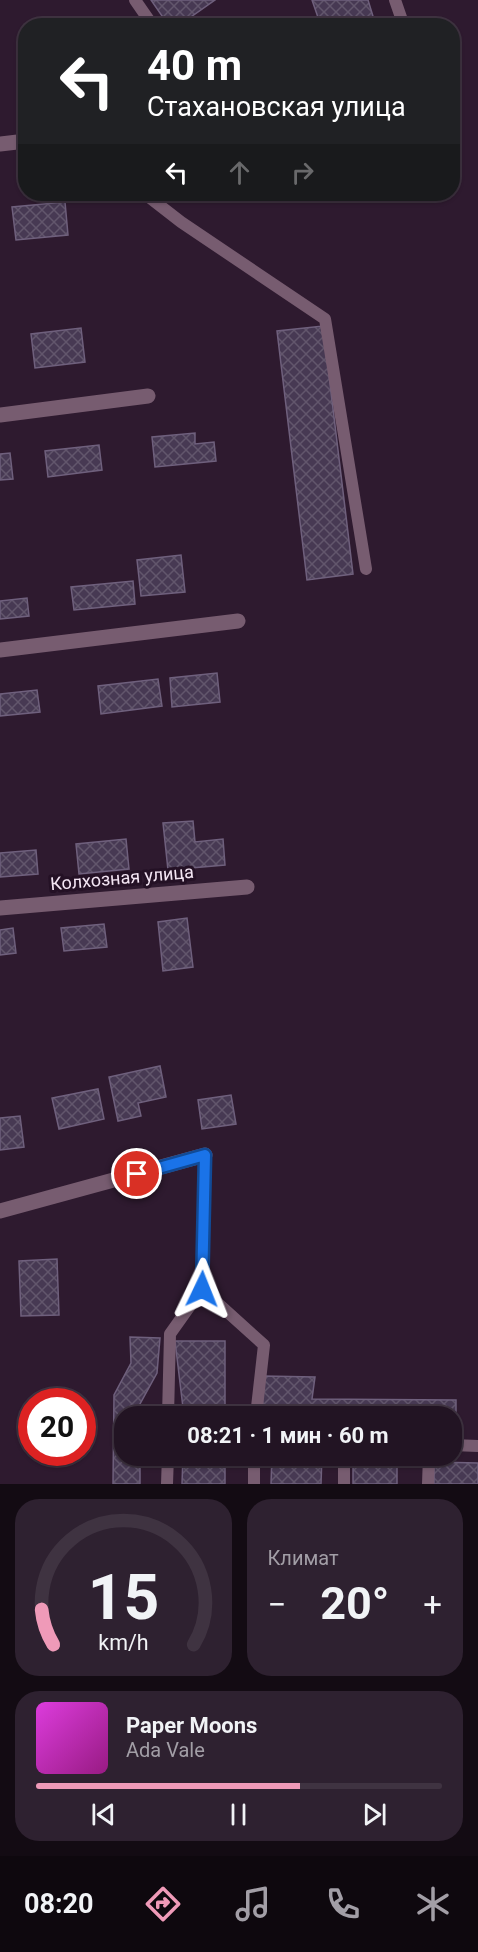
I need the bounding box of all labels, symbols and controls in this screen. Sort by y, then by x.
text: 40 m [147,41,242,90]
icon: left [48,42,126,120]
text: Стахановская улица [147,91,406,123]
icon: left [160,156,193,189]
icon: ahead [223,156,256,189]
icon: right [286,156,319,189]
street label: Колхозная улица [49,861,195,894]
pin [111,1148,162,1199]
icon: arrive [120,1157,153,1190]
position arrow [170,1257,234,1321]
speed limit sign: 20 [18,1388,96,1466]
text: 08:21 · 1 мин · 60 m [187,1423,389,1448]
text: Климат [268,1546,339,1570]
text: 15 [87,1561,159,1634]
text: 20° [320,1577,389,1630]
text: − [268,1585,286,1624]
text: + [423,1585,442,1624]
text: km/h [98,1630,148,1655]
text: Paper Moons [126,1713,257,1738]
text: Ada Vale [126,1738,205,1762]
icon: previous [87,1798,120,1831]
icon: pause [222,1798,255,1831]
icon: next [358,1798,391,1831]
icon: directions [142,1883,184,1925]
icon: music [232,1883,274,1925]
icon: phone [322,1883,364,1925]
icon: climate [412,1883,454,1925]
text: 08:20 [24,1888,94,1920]

